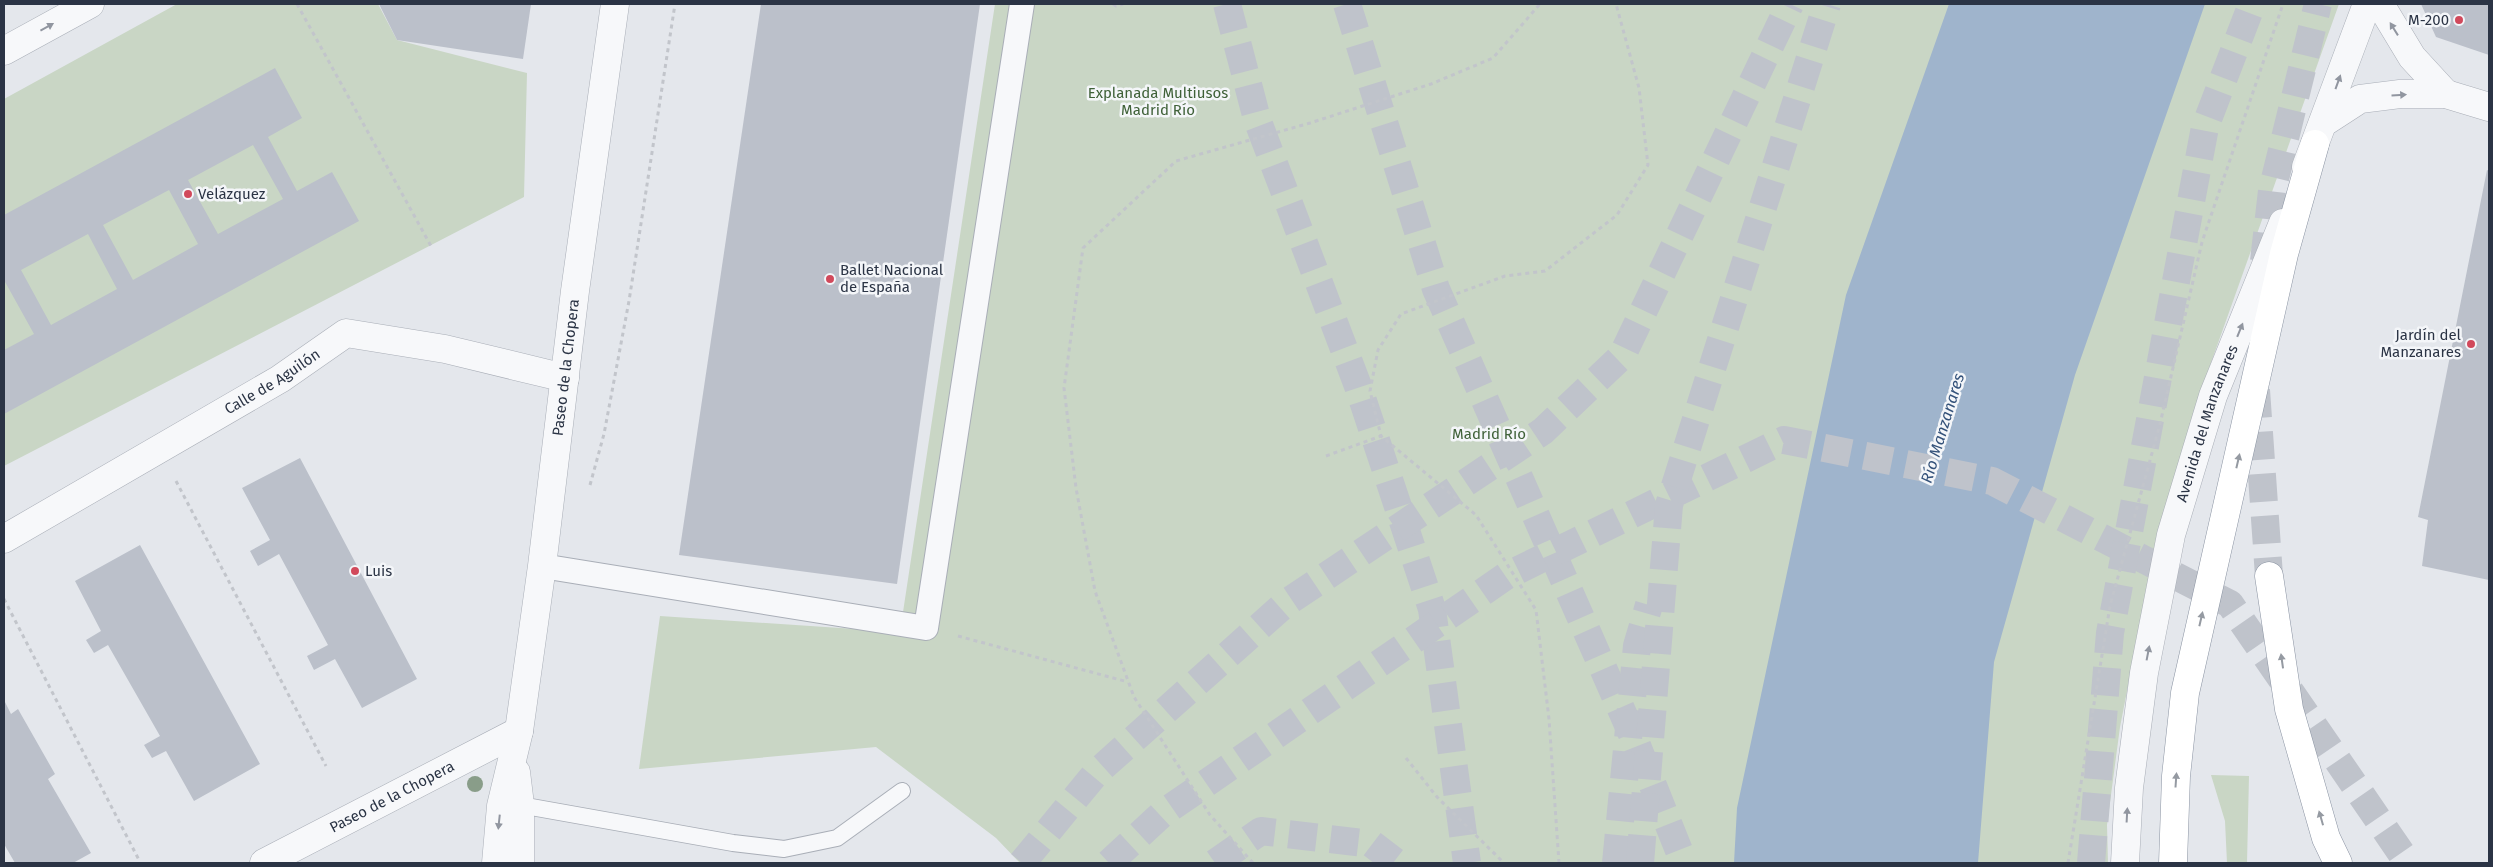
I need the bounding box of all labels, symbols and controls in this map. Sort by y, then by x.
place label: M-200 [2408,11,2449,29]
marker: M-200 [2453,14,2465,26]
one-way arrow [2389,22,2399,35]
one-way arrow [39,23,54,31]
one-way arrow [2334,74,2342,89]
park label: Explanada Multiusos Madrid Río [1088,84,1228,119]
one-way arrow [2391,91,2407,99]
place label: Velázquez [198,185,266,203]
marker: Velázquez [182,188,194,200]
place label: Ballet Nacional de España [840,261,944,296]
marker: Ballet Nacional de España [824,273,836,285]
street label: Paseo de la Chopera [549,298,583,437]
one-way arrow [2236,322,2244,337]
place label: Jardín del Manzanares [2380,326,2462,361]
marker: Jardín del Manzanares [2465,338,2477,350]
street label: Avenida del Manzanares [2173,342,2242,504]
street label: Calle de Aguilón [221,345,323,418]
water label: Río Manzanares [1917,371,1968,485]
park label: Madrid Río [1452,425,1526,443]
one-way arrow [2234,453,2242,469]
place label: Luis [365,562,392,580]
marker: Luis [349,565,361,577]
one-way arrow [2197,612,2205,627]
one-way arrow [2144,645,2152,661]
one-way arrow [2277,652,2285,668]
street label: Paseo de la Chopera [327,757,457,836]
one-way arrow [2172,771,2180,787]
one-way arrow [2124,806,2132,822]
one-way arrow [2316,810,2324,825]
one-way arrow [495,815,503,831]

